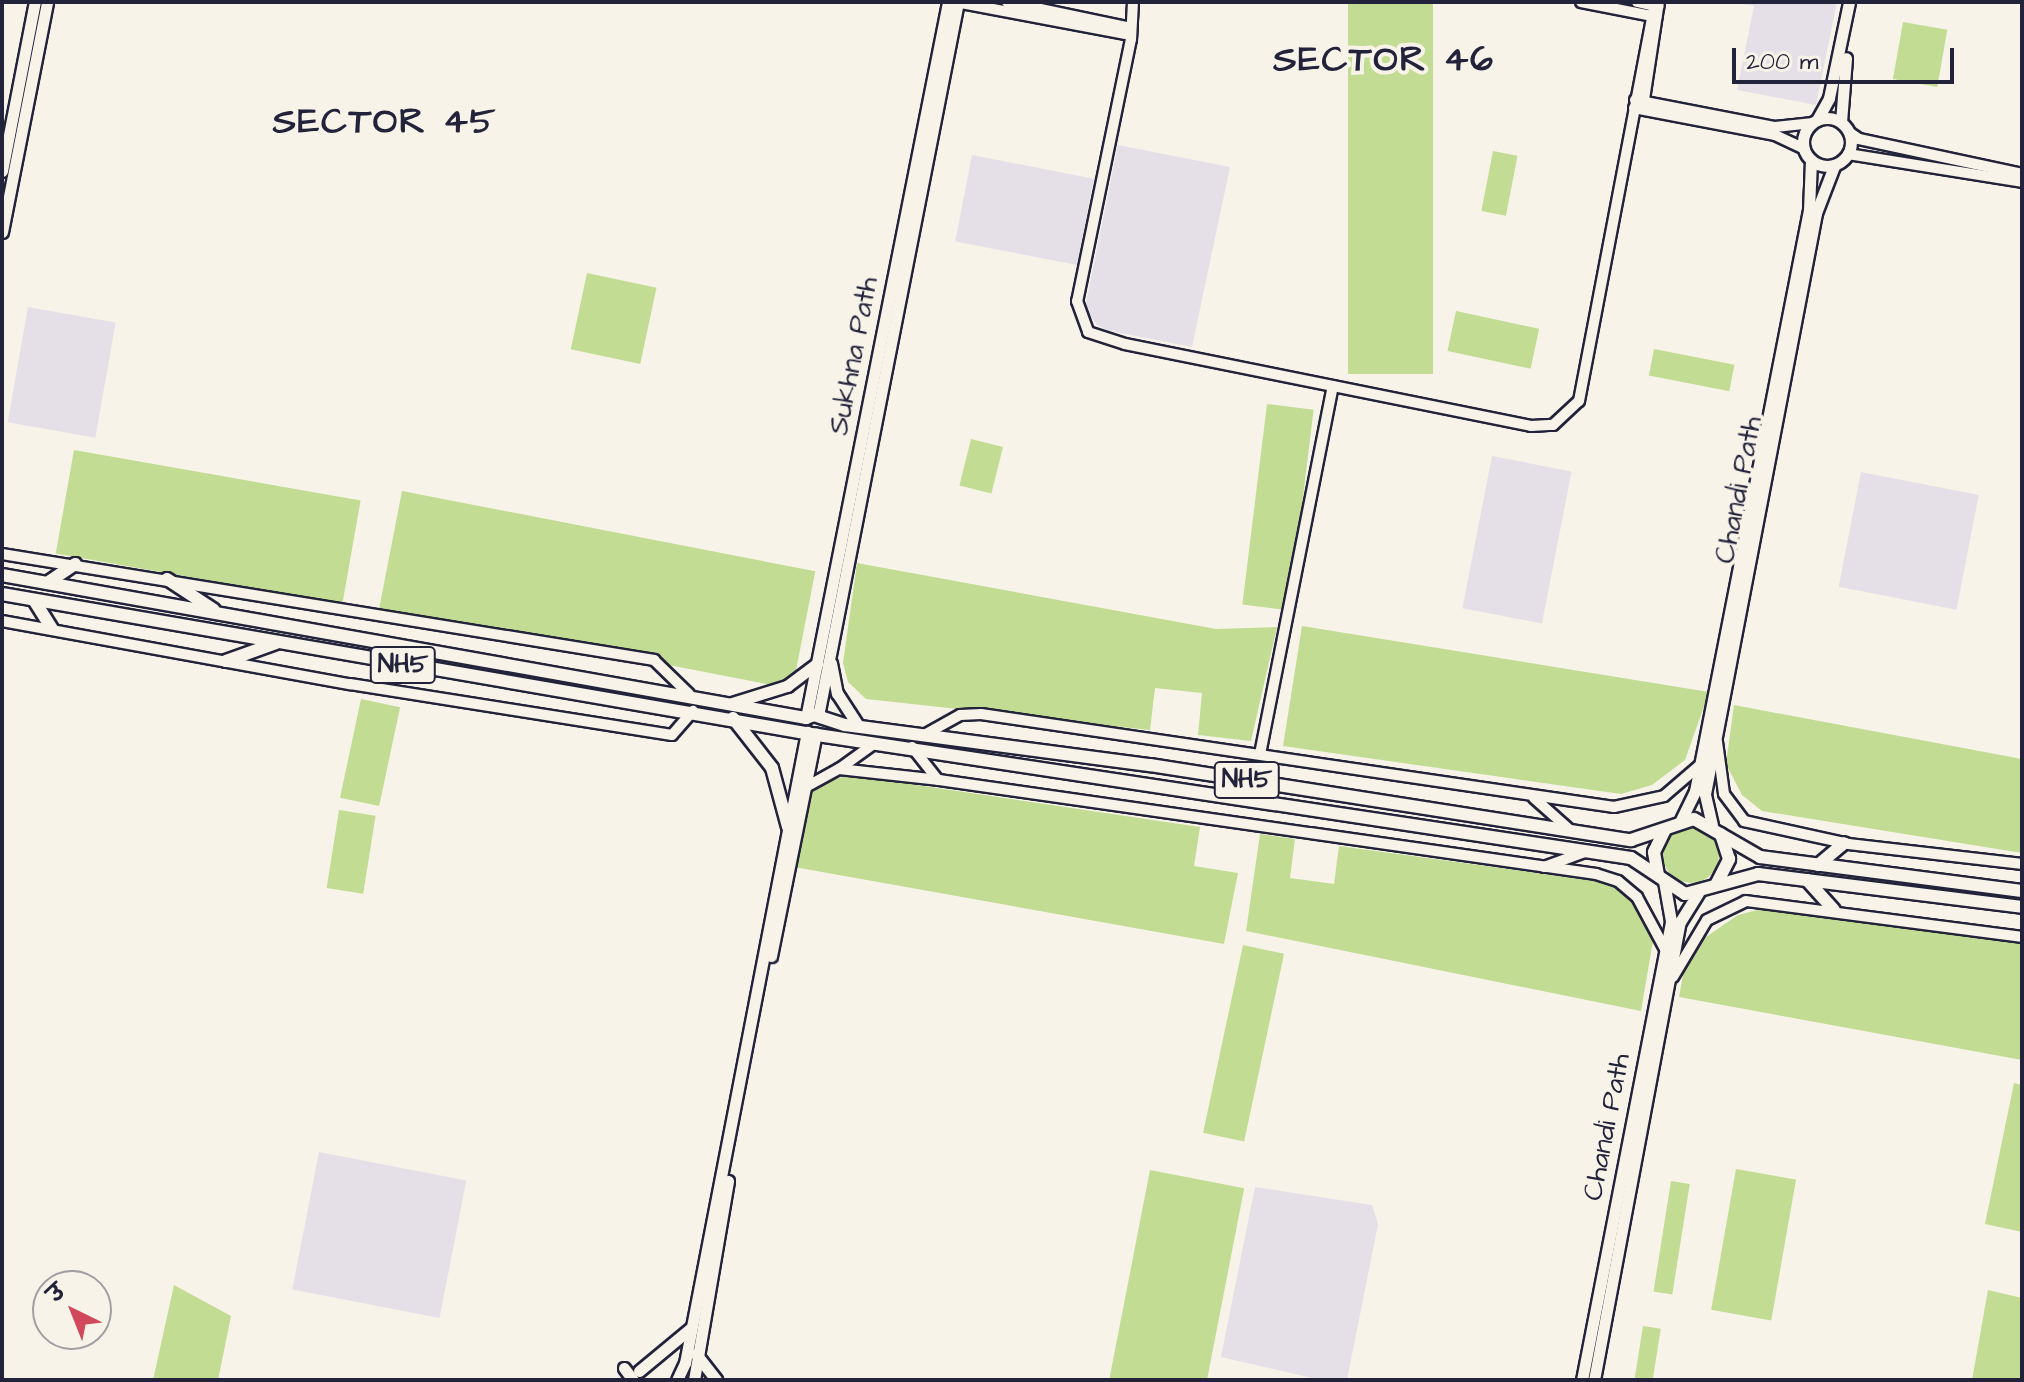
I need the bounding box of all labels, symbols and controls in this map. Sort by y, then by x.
scale bar [1736,32,1958,82]
district label: SECTOR 46 [1273,38,1495,82]
text: 200 m [1746,45,1818,79]
district label: SECTOR 45 [273,100,497,144]
street label: Sukhna Path [822,274,886,438]
street label: Chandi Path [1708,414,1770,566]
road number: NH5 [369,643,437,687]
road number: NH5 [1213,758,1281,802]
street label: Chandi Path [1576,1051,1638,1203]
north arrow [32,1270,112,1350]
text: उ [41,1277,73,1310]

